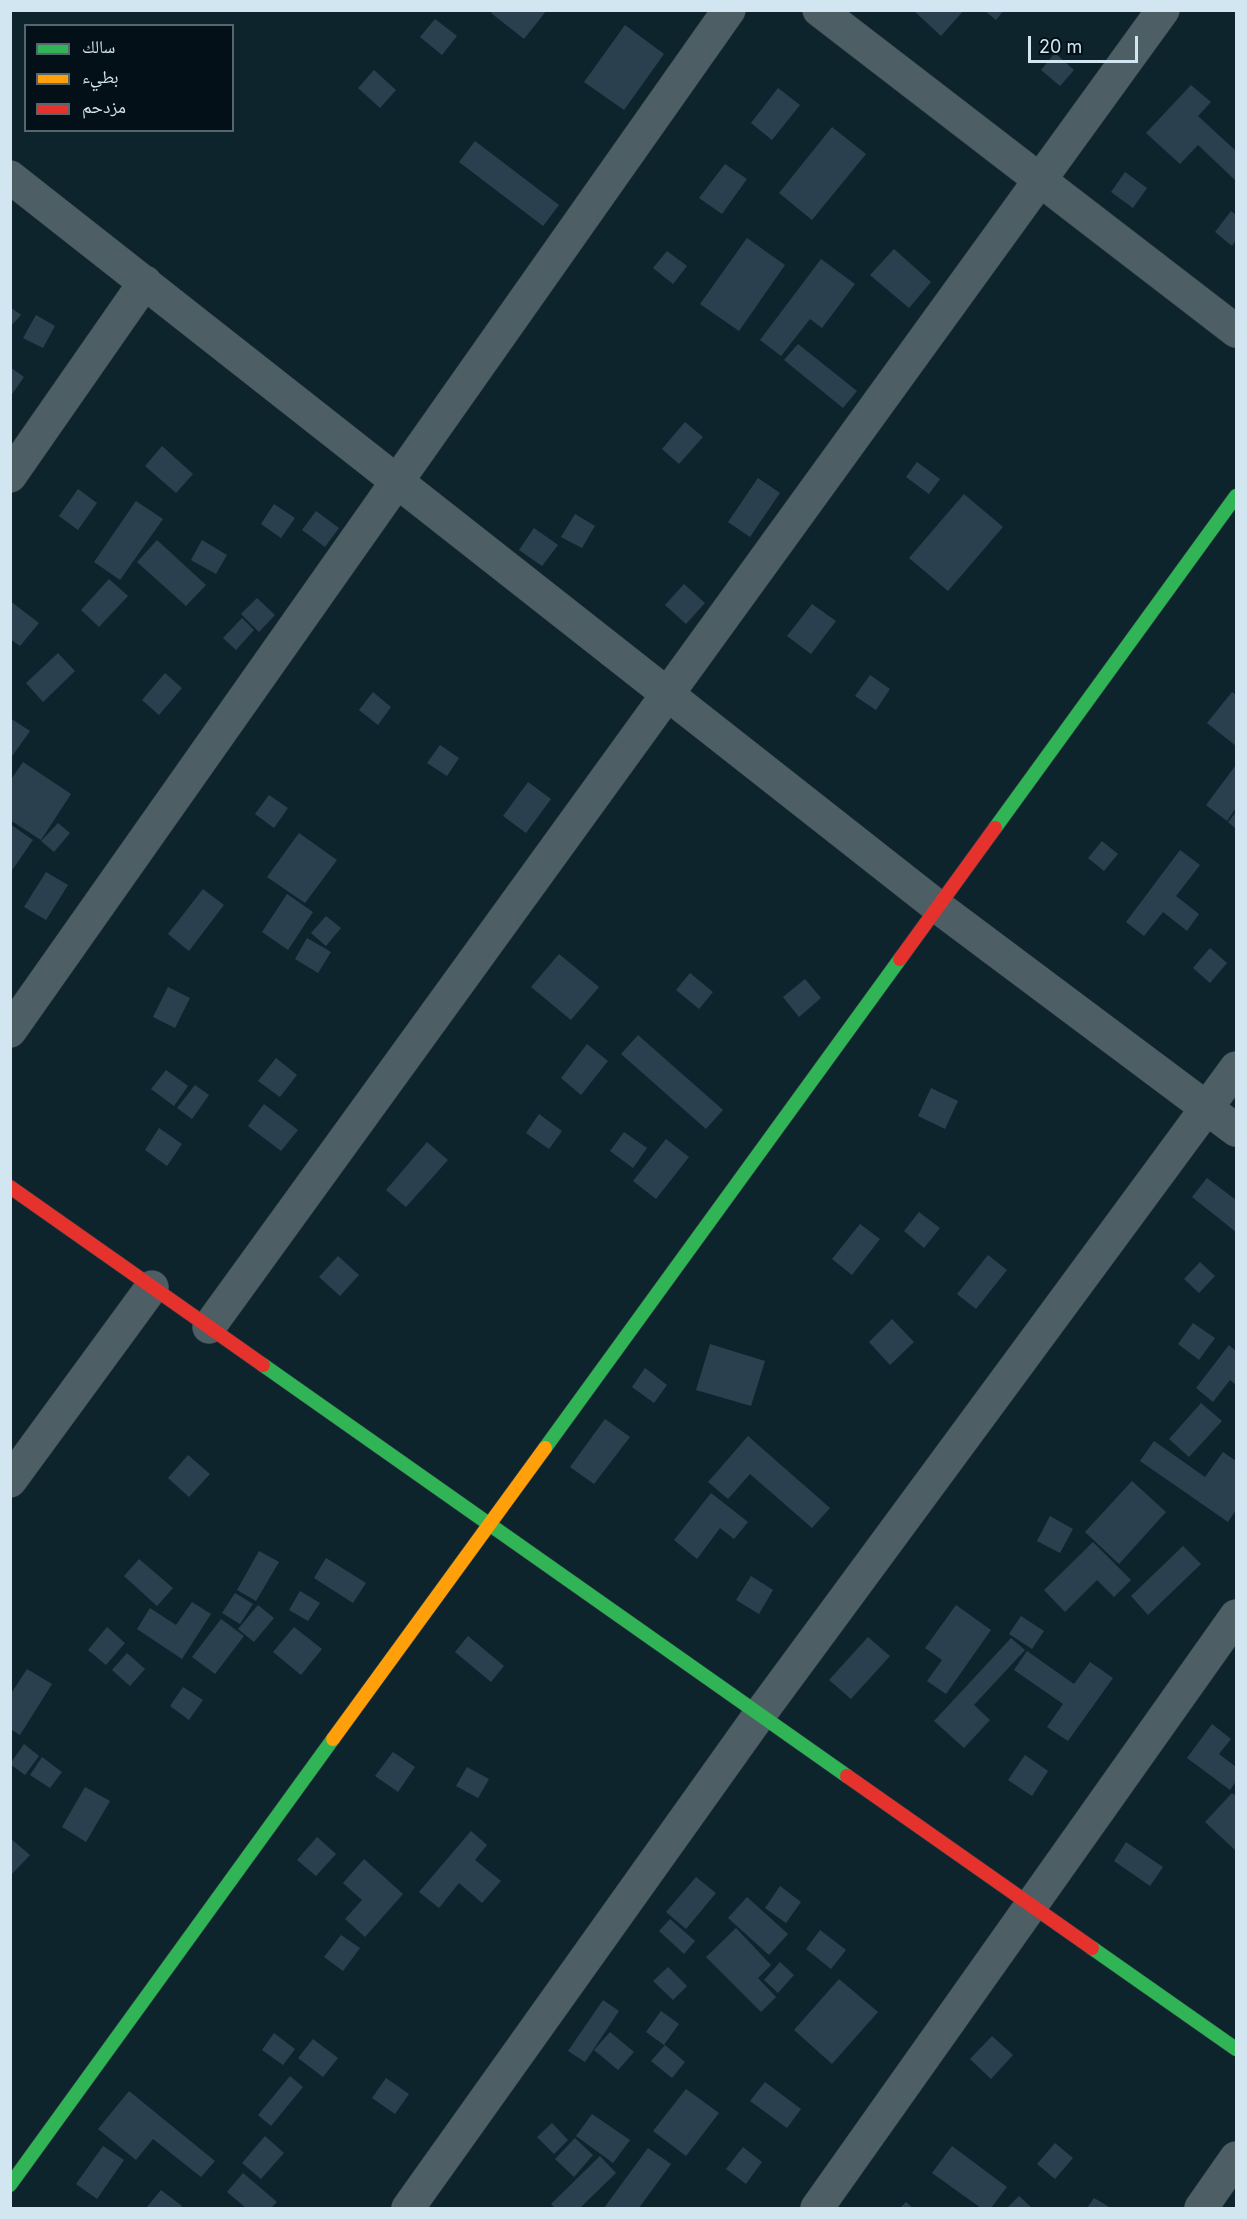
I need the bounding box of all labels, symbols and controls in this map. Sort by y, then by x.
legend [24,24,234,132]
scale bar [1031,24,1140,62]
text: سالك [82,36,115,57]
text: 20 m [1039,36,1082,57]
text: بطيء [82,66,119,87]
text: مزدحم [82,96,126,117]

